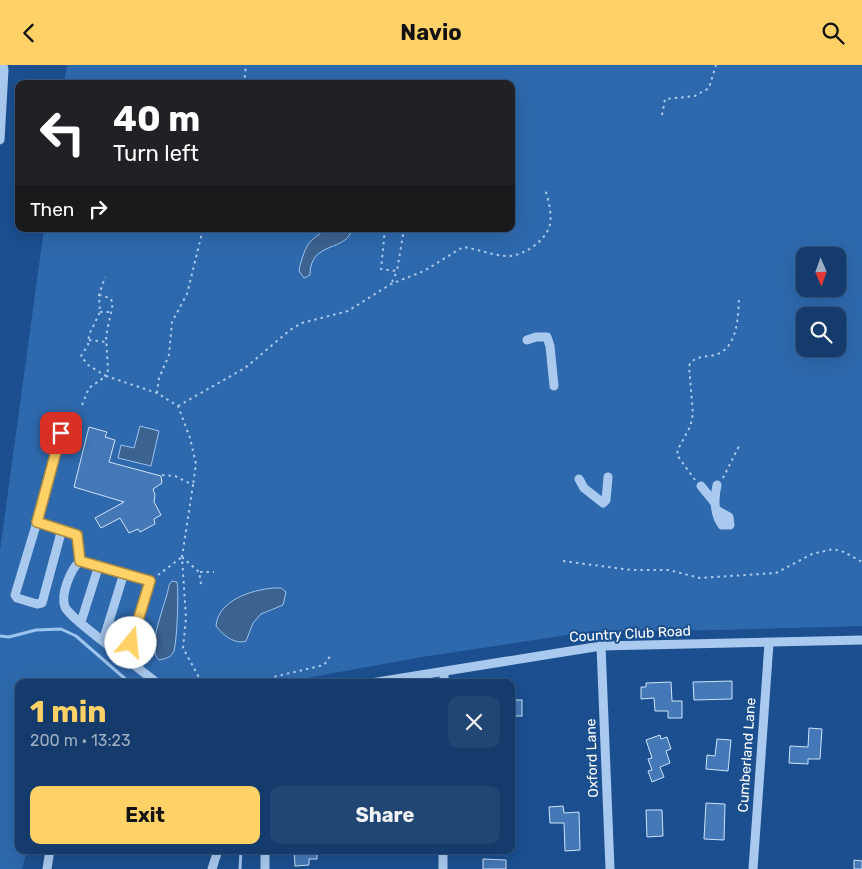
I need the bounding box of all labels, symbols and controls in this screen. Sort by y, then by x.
icon: back [15,19,43,47]
text: Navio [400,19,462,46]
icon: search [819,19,847,47]
text: 40 m [113,98,200,140]
icon: left [30,100,95,165]
text: Turn left [113,140,199,167]
icon: right [84,195,112,223]
text: Then [30,198,74,221]
north arrow [796,247,846,297]
map controls [796,247,846,357]
button: search [796,307,846,357]
pin [40,412,82,454]
icon: arrive [47,419,75,447]
position arrow [104,616,156,668]
street label: Country Club Road [569,622,691,646]
text: 1 min [30,694,107,730]
button: close [448,696,500,748]
street label: Cumberland Lane [735,697,760,813]
street label: Oxford Lane [582,718,602,798]
text: 200 m · 13:23 [30,731,131,750]
button: Exit [30,786,260,844]
button: Share [270,786,500,844]

